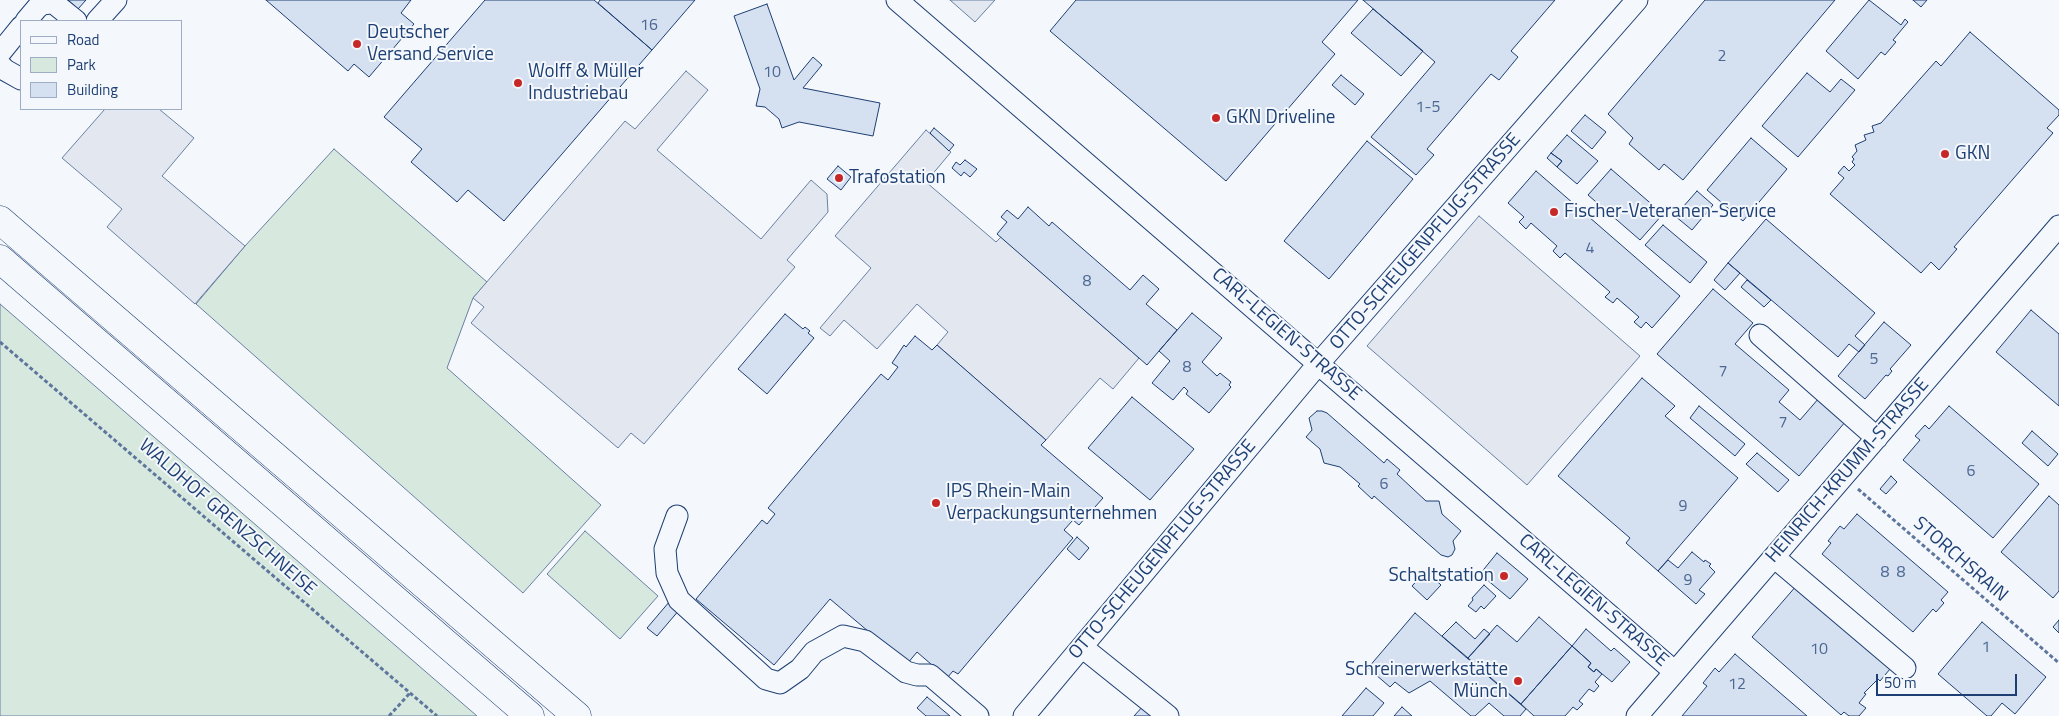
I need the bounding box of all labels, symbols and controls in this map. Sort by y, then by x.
house number: 16 [640,16,658,36]
legend [20,20,182,110]
place label: Deutscher Versand Service [367,22,494,66]
text: Road [67,28,99,51]
marker: Deutscher Versand Service [351,38,363,50]
house number: 2 [1718,47,1726,67]
text: Park [67,53,96,76]
place label: Wolff & Müller Industriebau [528,61,644,105]
house number: 10 [763,63,781,83]
marker: Wolff & Müller Industriebau [512,77,524,89]
text: Building [67,78,118,101]
house number: 1-5 [1416,98,1440,118]
place label: GKN Driveline [1226,107,1335,129]
marker: GKN Driveline [1210,112,1222,124]
street label: OTTO-SCHEUGENPFLUG-STRASSE [1326,129,1526,355]
place label: GKN [1955,143,1990,165]
marker: GKN [1939,148,1951,160]
place label: Trafostation [849,167,946,189]
marker: Trafostation [833,172,845,184]
place label: Fischer-Veteranen-Service [1564,201,1776,223]
marker: Fischer-Veteranen-Service [1548,206,1560,218]
house number: 4 [1586,239,1594,259]
street label: CARL-LEGIEN-STRASSE [1207,264,1365,406]
house number: 8 [1083,272,1091,292]
house number: 5 [1870,350,1878,370]
house number: 8 [1183,358,1191,378]
house number: 7 [1719,362,1727,382]
street label: HEINRICH-KRUMM-STRASSE [1762,374,1934,568]
house number: 7 [1779,413,1787,433]
street label: WALDHOF GRENZSCHNEISE [134,435,320,601]
street label: OTTO-SCHEUGENPFLUG-STRASSE [1064,436,1262,664]
house number: 6 [1967,462,1975,482]
house number: 6 [1380,475,1388,495]
place label: IPS Rhein-Main Verpackungsunternehmen [946,481,1157,525]
marker: IPS Rhein-Main Verpackungsunternehmen [930,497,942,509]
house number: 9 [1679,497,1687,517]
street label: STORCHSRAIN [1908,513,2012,607]
street label: CARL-LEGIEN-STRASSE [1514,530,1672,672]
house number: 8 [1881,563,1889,583]
house number: 8 [1897,563,1905,583]
place label: Schaltstation [1389,565,1494,587]
marker: Schaltstation [1498,570,1510,582]
house number: 9 [1684,571,1692,591]
house number: 1 [1982,638,1990,658]
house number: 10 [1810,640,1828,660]
place label: Schreinerwerkstätte Münch [1345,659,1508,703]
scale bar [1879,664,2020,696]
text: 50 m [1884,671,1917,694]
marker: Schreinerwerkstätte Münch [1512,675,1524,687]
house number: 12 [1728,675,1746,695]

